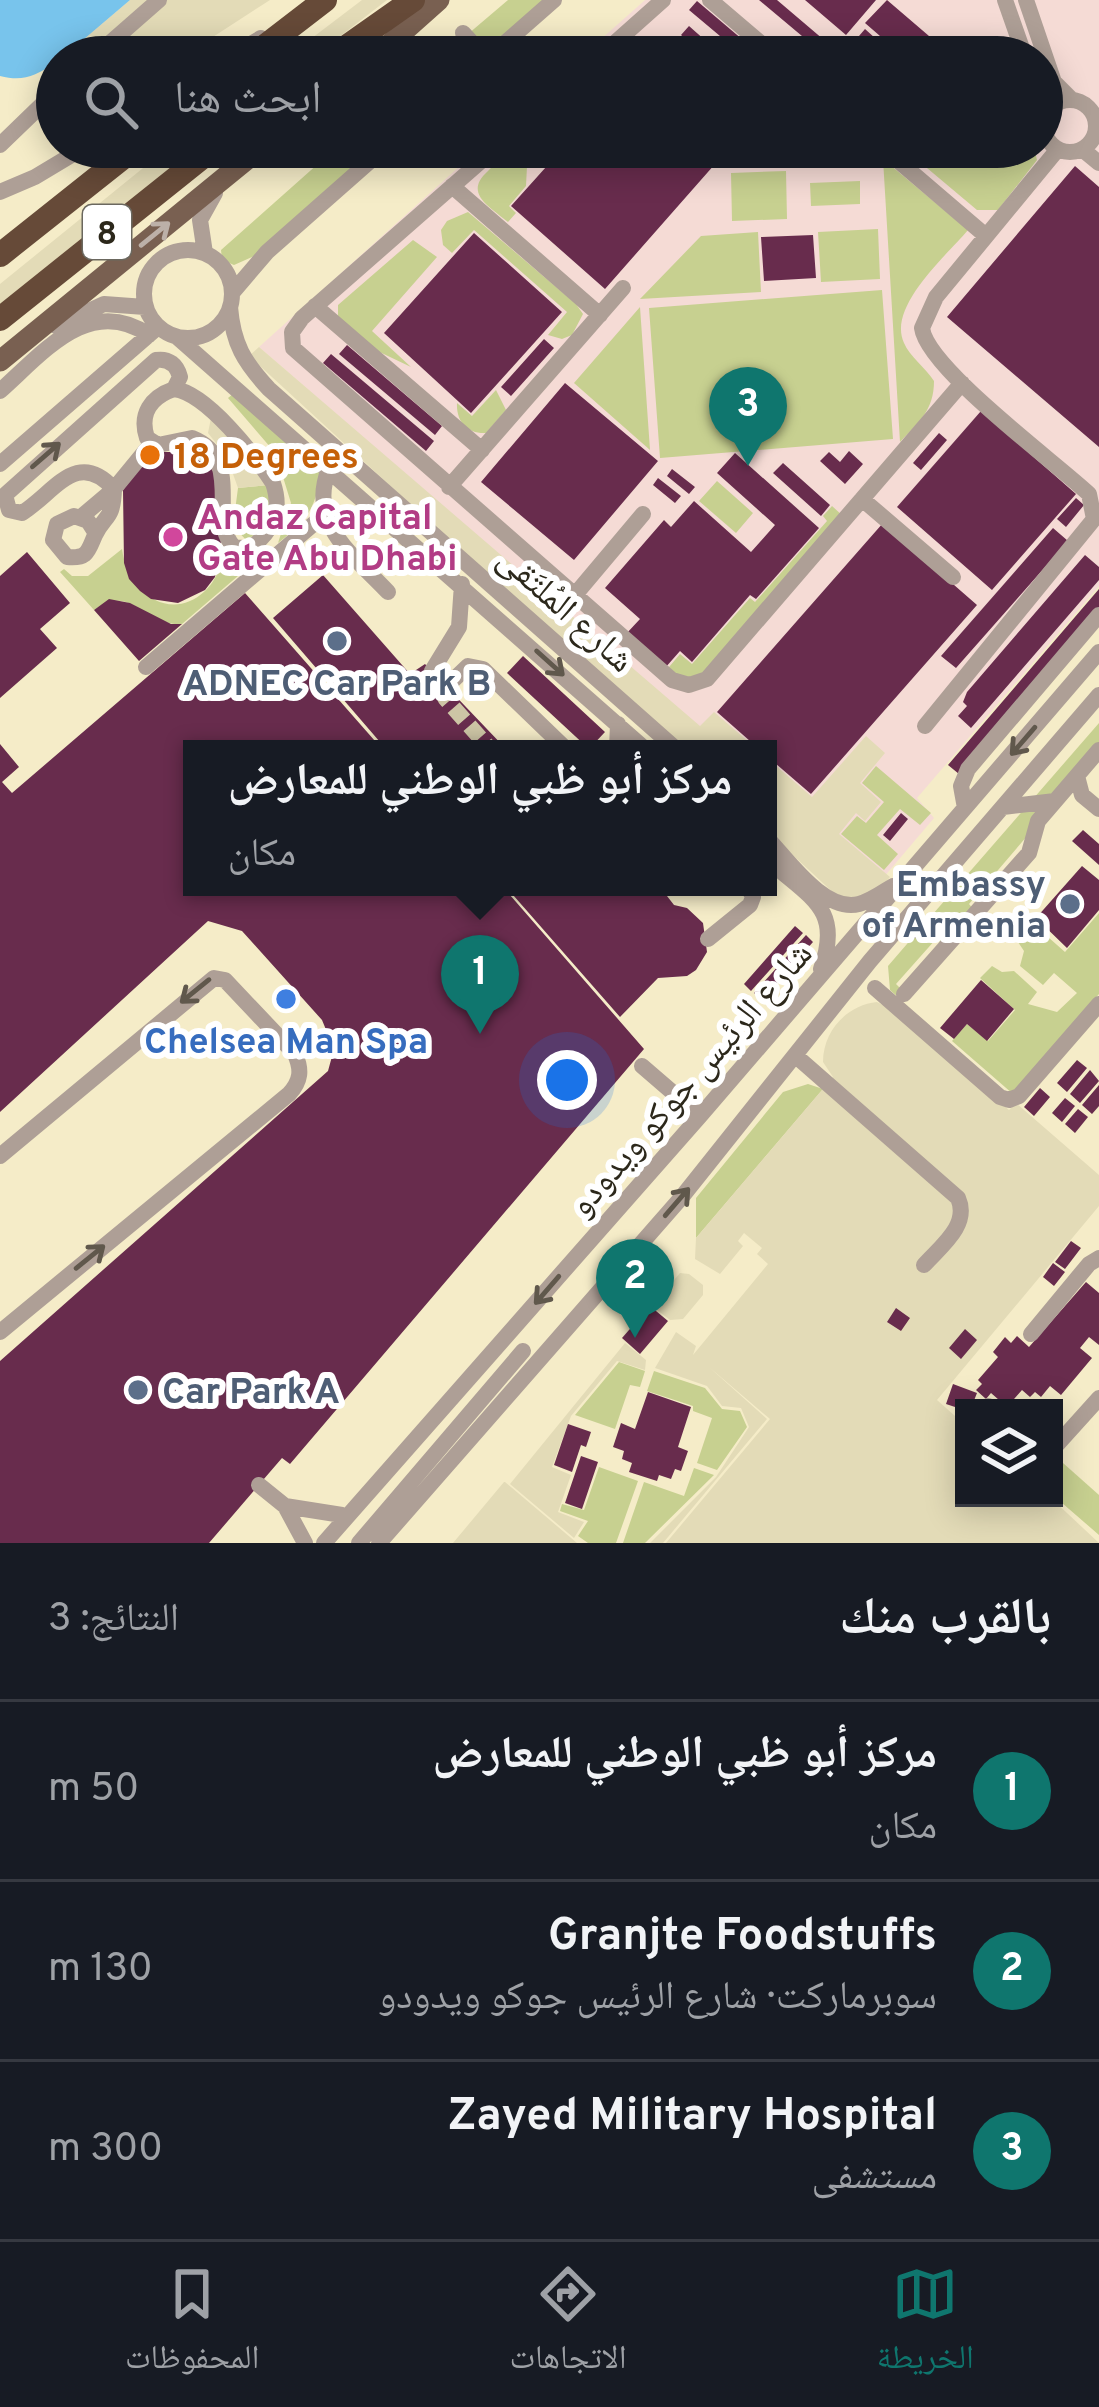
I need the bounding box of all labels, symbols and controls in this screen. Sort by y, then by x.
search box [36,36,1063,168]
icon: search [78,69,144,135]
text: ابحث هنا [174,72,322,129]
road number: 8 [83,205,131,259]
one-way arrow [139,221,171,248]
pin: 3 [709,367,787,466]
place label: 18 Degrees [174,436,359,482]
one-way arrow [30,442,61,469]
marker: 18 Degrees [137,442,163,468]
place label: Andaz Capital Gate Abu Dhabi [197,497,457,584]
marker: Andaz Capital Gate Abu Dhabi [160,524,186,550]
street label: شارع المُلتَقى [486,538,642,684]
marker: ADNEC Car Park B [324,628,350,654]
one-way arrow [534,649,564,676]
place label: ADNEC Car Park B [183,663,491,709]
one-way arrow [1009,725,1037,756]
popup [183,740,777,896]
text: مركز أبو ظبي الوطني للمعارض [228,754,732,811]
text: مكان [228,831,296,880]
place label: Embassy of Armenia [862,864,1046,951]
marker: Embassy of Armenia [1057,891,1083,917]
street label: شارع الرئيس جوكو ويدودو [560,933,824,1228]
pin: 1 [441,935,519,1034]
one-way arrow [180,977,212,1004]
marker: Chelsea Man Spa [273,986,299,1012]
place label: Chelsea Man Spa [144,1021,428,1067]
your location [537,1050,597,1110]
one-way arrow [662,1187,690,1218]
pin: 2 [596,1239,674,1338]
one-way arrow [74,1245,106,1271]
one-way arrow [534,1274,561,1304]
place label: Car Park A [162,1371,340,1417]
marker: Car Park A [125,1377,151,1403]
map controls [955,1399,1063,1507]
button: layers [955,1399,1063,1507]
text: بالقرب منك [839,1588,1051,1653]
text: النتائج: 3 [48,1596,179,1645]
text: مركز أبو ظبي الوطني للمعارض [433,1727,937,1784]
text: 50 m [48,1766,139,1815]
text: 1 [1004,1766,1020,1815]
text: مكان [869,1804,937,1853]
text: Granjte Foodstuffs [548,1909,937,1966]
text: 130 m [48,1946,153,1995]
text: 2 [1000,1946,1024,1995]
text: سوبرماركت · شارع الرئيس جوكو ويدودو [378,1974,937,2023]
text: Zayed Military Hospital [448,2089,937,2146]
text: 300 m [48,2126,163,2175]
text: 3 [1000,2126,1024,2175]
text: مستشفى [812,2154,937,2203]
tab: المحفوظات [125,2261,259,2389]
tab: الاتجاهات [509,2261,627,2389]
tab: الخريطة [877,2261,974,2389]

